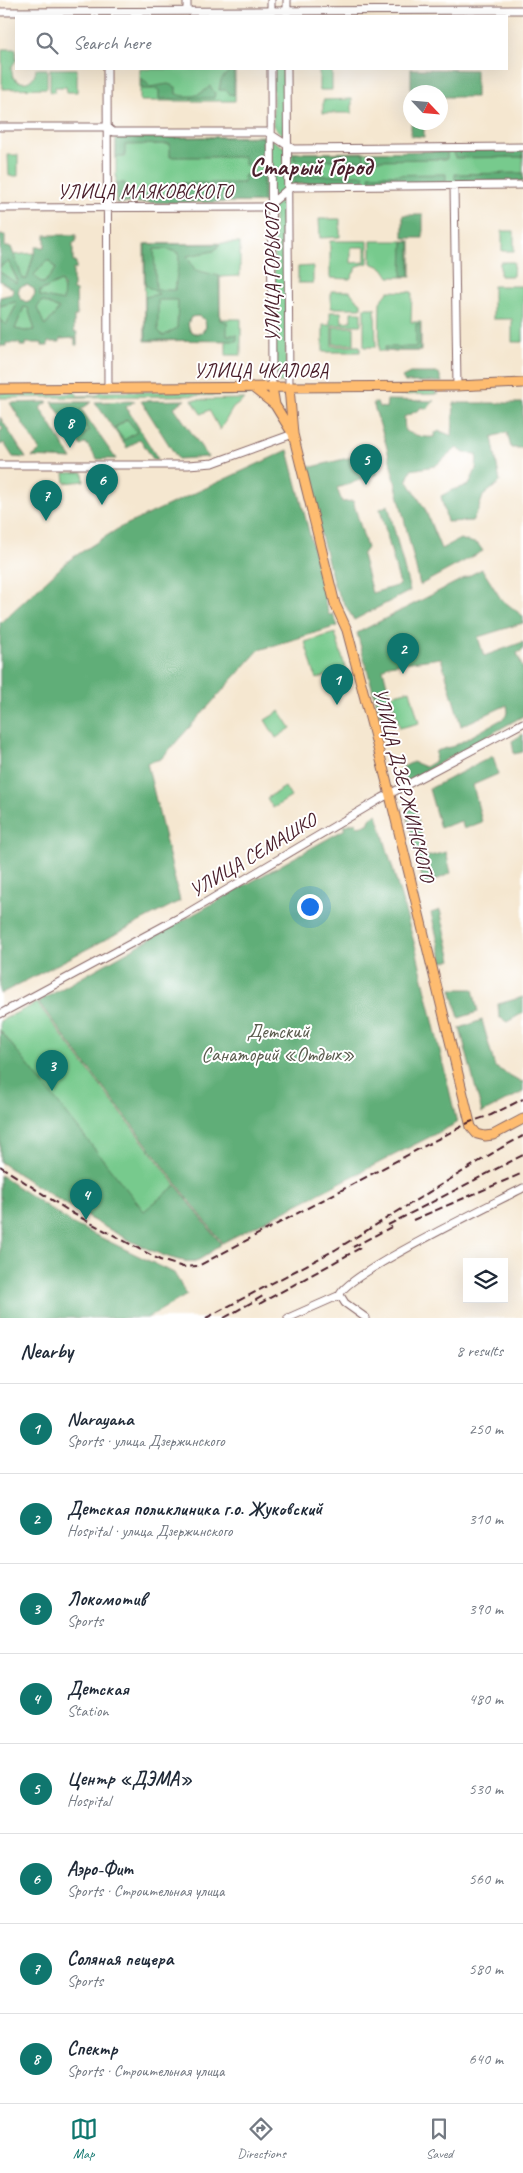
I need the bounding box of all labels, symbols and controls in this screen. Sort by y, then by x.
search box [15,15,508,70]
icon: search [33,29,61,57]
text: Search here [73,31,150,55]
north arrow [403,85,448,130]
district label: Старый Город [250,151,374,183]
street label: УЛИЦА МАЯКОВСКОГО [57,179,235,204]
street label: УЛИЦА ГОРЬКОГО [260,202,285,342]
street label: УЛИЦА ЧКАЛОВА [194,358,329,383]
pin: 8 [54,407,86,448]
pin: 5 [350,444,382,485]
pin: 6 [86,464,118,505]
pin: 7 [30,480,62,521]
pin: 2 [387,633,419,674]
pin: 1 [321,664,353,705]
street label: УЛИЦА ДЗЕРЖИНСКОГО [368,686,441,886]
street label: УЛИЦА СЕМАШКО [185,806,323,903]
your location [297,894,323,920]
park label: Детский Санаторий «Отдых» [201,1019,355,1067]
pin: 3 [36,1050,68,1091]
pin: 4 [70,1179,102,1220]
map controls [463,1258,508,1303]
button: layers [463,1258,508,1303]
text: Nearby [20,1338,73,1364]
text: 8 results [456,1341,503,1361]
text: Narayana [67,1407,134,1431]
text: 1 [32,1419,40,1439]
text: 250 m [469,1419,503,1439]
text: Sports · улица Дзержинского [67,1431,225,1451]
text: Детская поликлиника г.о. Жуковский [67,1497,322,1521]
text: 2 [32,1509,40,1529]
text: 310 m [469,1509,503,1529]
text: Hospital · улица Дзержинского [67,1521,232,1541]
text: Локомотив [67,1587,146,1611]
text: 3 [32,1599,40,1619]
text: 390 m [469,1599,503,1619]
text: Sports [67,1611,103,1631]
text: Детская [67,1677,129,1701]
text: 4 [32,1689,40,1709]
text: 480 m [469,1689,503,1709]
text: Station [67,1701,109,1721]
text: Центр «ДЭМА» [67,1767,192,1791]
text: 5 [33,1779,39,1799]
text: 530 m [469,1779,503,1799]
text: Hospital [67,1791,111,1811]
text: Аэро-Фит [67,1857,133,1881]
text: 6 [32,1869,40,1889]
text: 560 m [469,1869,503,1889]
text: Sports · Строительная улица [67,1881,224,1901]
text: Соляная пещера [67,1947,173,1971]
text: 7 [32,1959,40,1979]
text: 580 m [469,1959,503,1979]
text: Sports [67,1971,103,1991]
text: Спектр [67,2037,117,2061]
text: 8 [32,2049,40,2069]
text: 640 m [469,2049,503,2069]
text: Sports · Строительная улица [67,2061,224,2081]
tab: Map [70,2115,98,2162]
tab: Directions [237,2115,286,2162]
tab: Saved [425,2115,453,2162]

